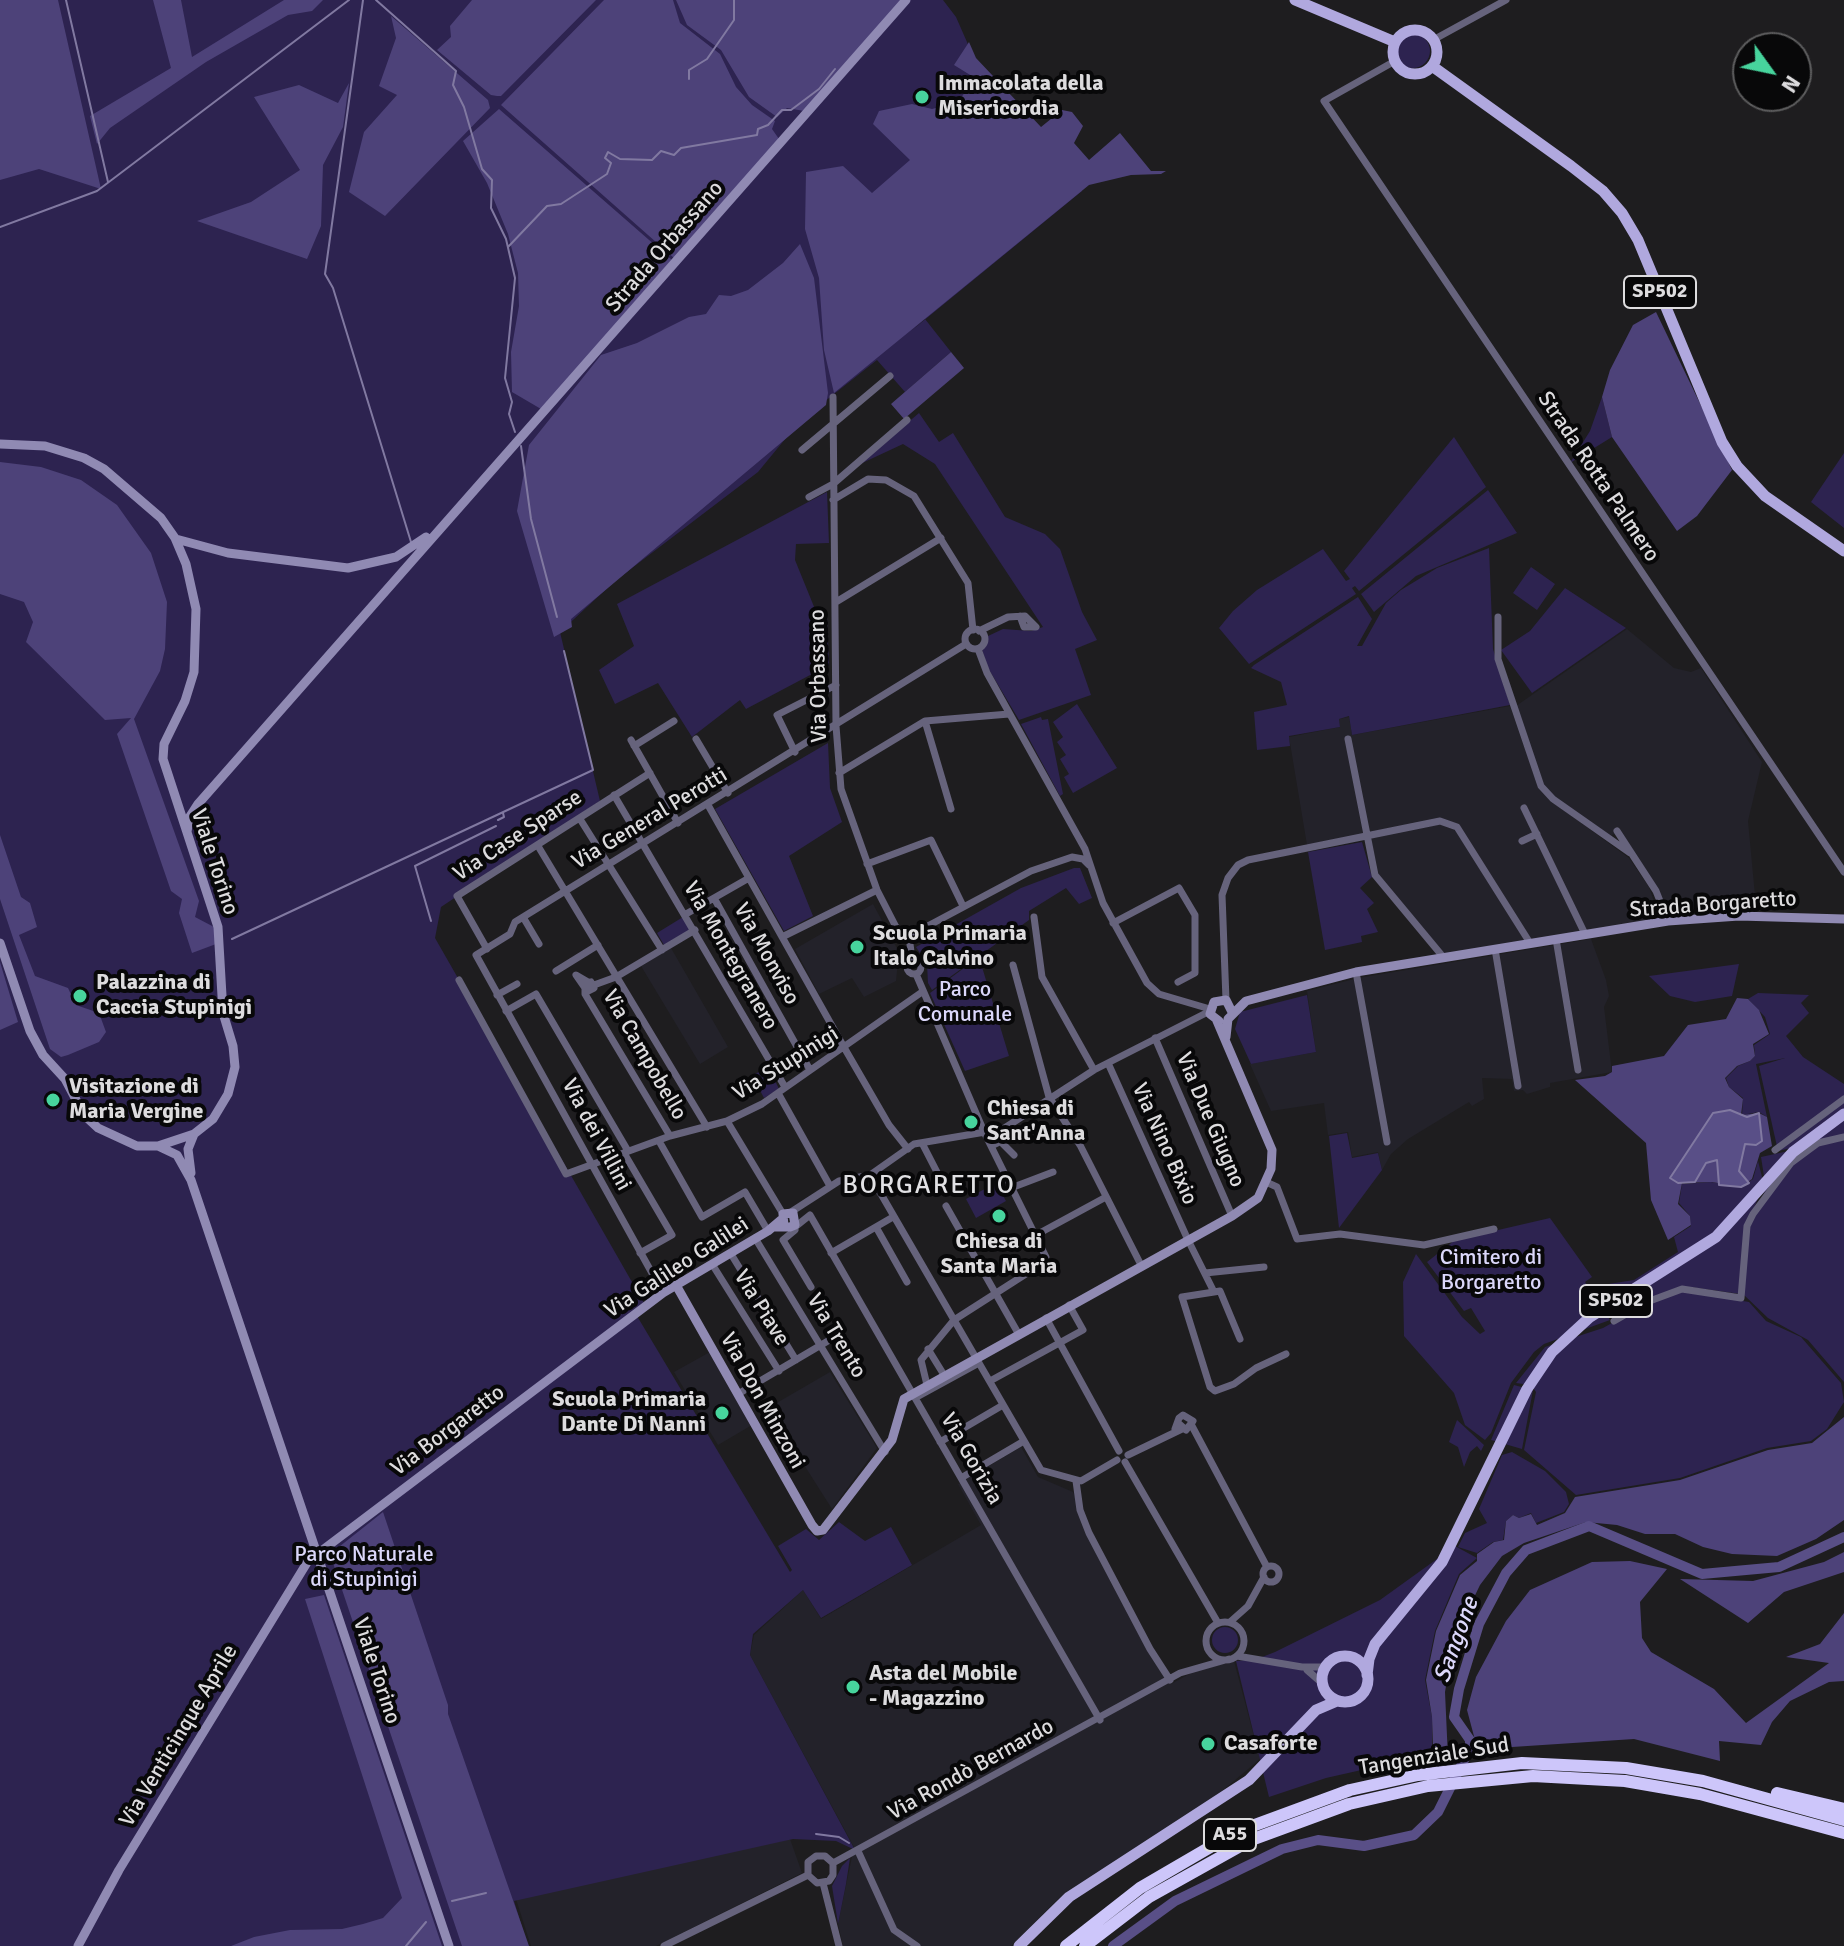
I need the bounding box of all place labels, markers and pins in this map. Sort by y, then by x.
place label: Immacolata della Misericordia [938,71,1104,122]
marker: Immacolata della Misericordia [913,88,931,106]
place label: Scuola Primaria Italo Calvino [873,921,1027,972]
marker: Scuola Primaria Italo Calvino [848,938,866,956]
place label: Palazzina di Caccia Stupinigi [96,970,252,1022]
marker: Palazzina di Caccia Stupinigi [71,987,89,1005]
place label: Visitazione di Maria Vergine [69,1074,203,1126]
marker: Visitazione di Maria Vergine [44,1091,62,1109]
place label: Chiesa di Sant'Anna [987,1096,1085,1148]
marker: Chiesa di Sant'Anna [962,1113,980,1131]
marker: Chiesa di Santa Maria [990,1207,1008,1225]
place label: Chiesa di Santa Maria [941,1229,1057,1280]
place label: Scuola Primaria Dante Di Nanni [552,1387,706,1438]
marker: Scuola Primaria Dante Di Nanni [713,1404,731,1422]
place label: Asta del Mobile - Magazzino [869,1661,1017,1712]
marker: Asta del Mobile - Magazzino [844,1678,862,1696]
place label: Casaforte [1224,1731,1318,1757]
marker: Casaforte [1199,1735,1217,1753]

